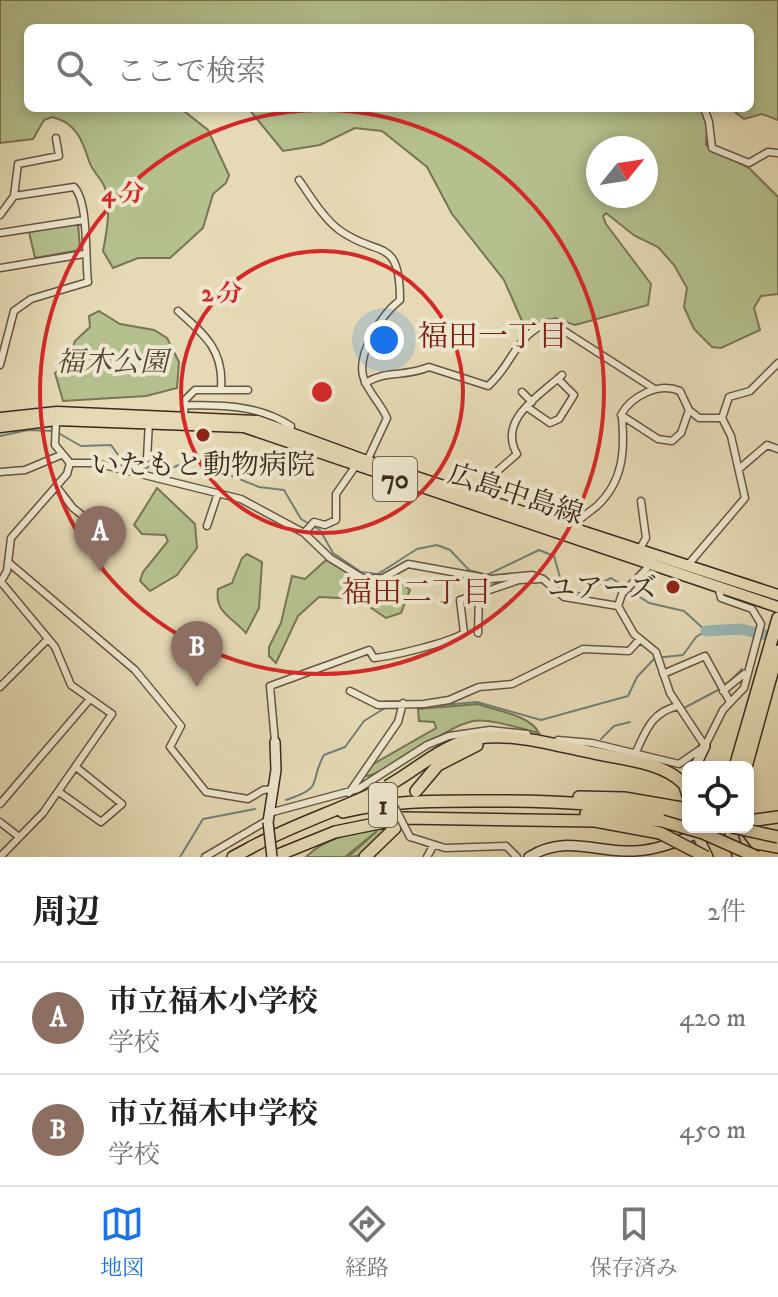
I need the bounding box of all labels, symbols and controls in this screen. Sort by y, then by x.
search box [24,24,754,112]
icon: search [52,46,96,90]
text: ここで検索 [116,54,266,91]
north arrow [586,136,658,208]
text: 4 分 [102,179,144,209]
text: 2 分 [202,279,242,309]
district label: 福田一丁目 [418,319,568,356]
your location [364,320,404,360]
park label: 福木公園 [56,345,172,380]
centre of rings [308,378,336,406]
marker: いたもと動物病院 [194,426,212,444]
place label: いたもと動物病院 [91,448,315,483]
street label: 広島中島線 [444,456,588,533]
road number: 70 [373,457,417,501]
pin: A [74,506,126,572]
place label: ユアーズ [547,571,657,606]
district label: 福田二丁目 [342,575,492,612]
marker: ユアーズ [664,578,682,596]
pin: B [171,621,223,687]
map controls [682,761,754,833]
button: locate [682,761,754,833]
road number: 1 [369,783,397,827]
text: 周辺 [32,892,100,934]
text: 2件 [707,896,746,929]
text: 市立福木小学校 [108,984,318,1021]
text: A [50,1002,66,1035]
text: 420 m [679,1002,746,1035]
text: 学校 [108,1027,160,1060]
text: 市立福木中学校 [108,1096,318,1133]
text: B [50,1114,66,1147]
text: 450 m [679,1114,746,1147]
text: 学校 [108,1139,160,1172]
tab: 地図 [100,1202,144,1282]
tab: 経路 [345,1202,389,1282]
tab: 保存済み [590,1202,678,1282]

